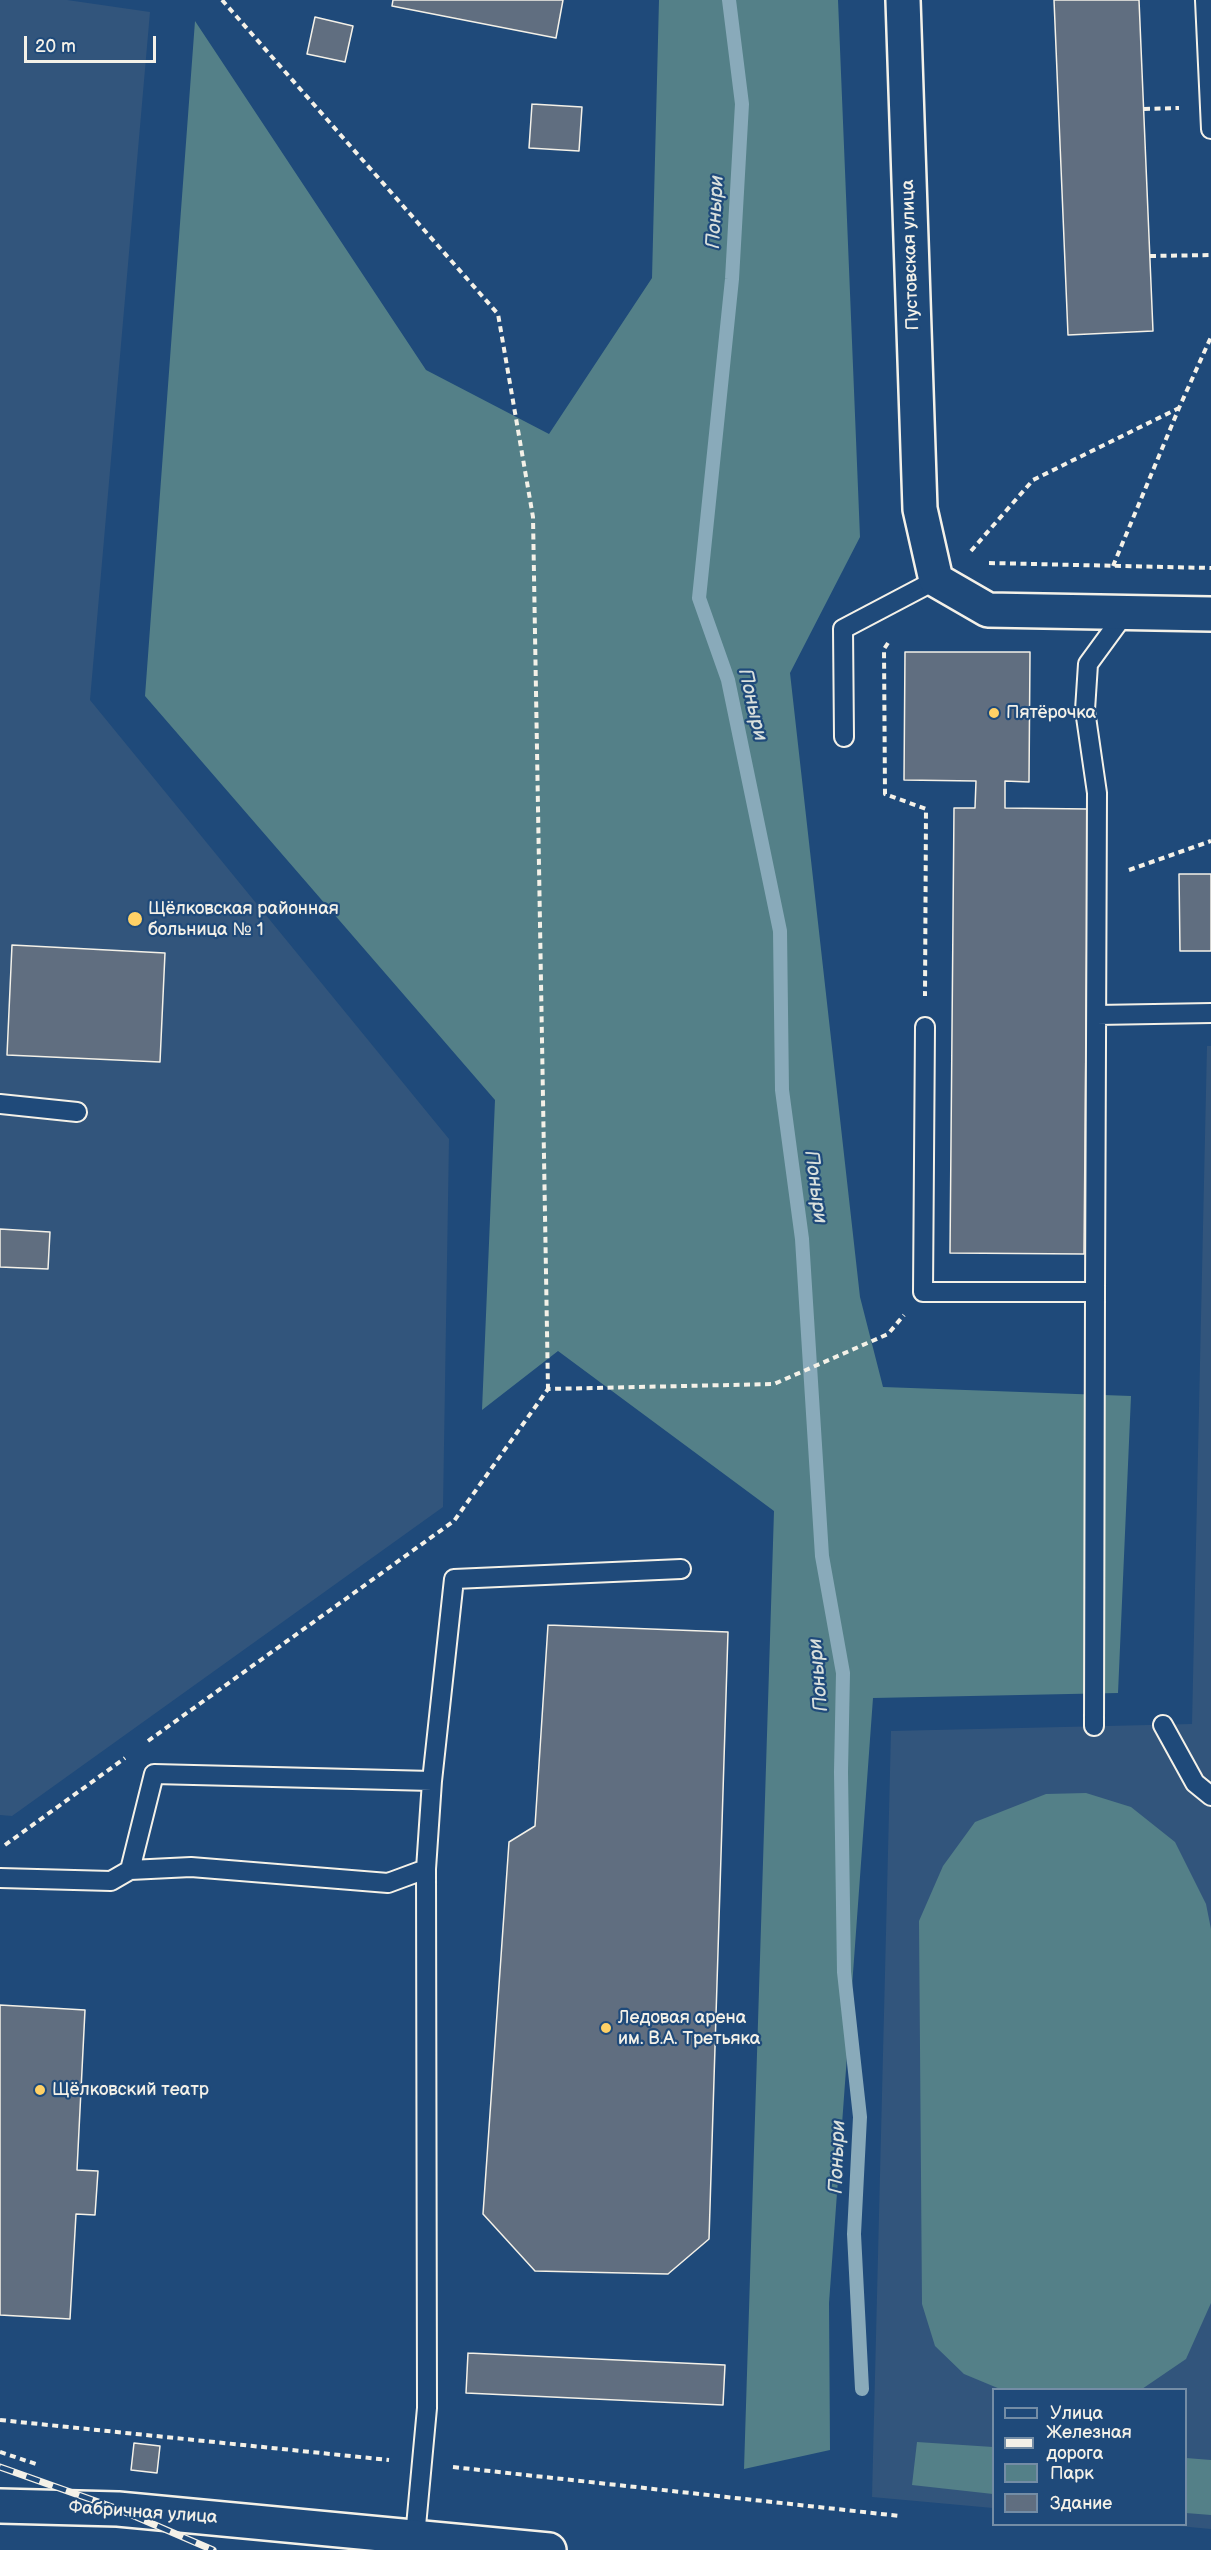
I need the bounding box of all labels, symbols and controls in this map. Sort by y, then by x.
scale bar [27,24,159,62]
text: 20 m [35,36,76,57]
water label: Поныри [702,175,730,249]
street label: Пустовская улица [898,179,924,331]
water label: Поныри [732,666,772,744]
place label: Пятёрочка [1006,702,1096,724]
marker: Пятёрочка [987,706,1001,720]
place label: Щёлковская районная больница № 1 [148,898,339,940]
marker: Щёлковская районная больница № 1 [126,910,144,928]
water label: Поныри [798,1149,832,1225]
water label: Поныри [804,1637,834,1713]
place label: Ледовая арена им. В.А. Третьяка [618,2007,760,2050]
marker: Ледовая арена им. В.А. Третьяка [599,2021,613,2035]
place label: Щёлковский театр [52,2079,209,2101]
marker: Щёлковский театр [33,2083,47,2097]
water label: Поныри [825,2120,851,2194]
legend [992,2388,1187,2526]
text: Улица [1050,2403,1103,2424]
text: Железная дорога [1046,2422,1132,2464]
text: Парк [1050,2463,1094,2484]
text: Здание [1050,2493,1112,2514]
street label: Фабричная улица [68,2497,218,2529]

